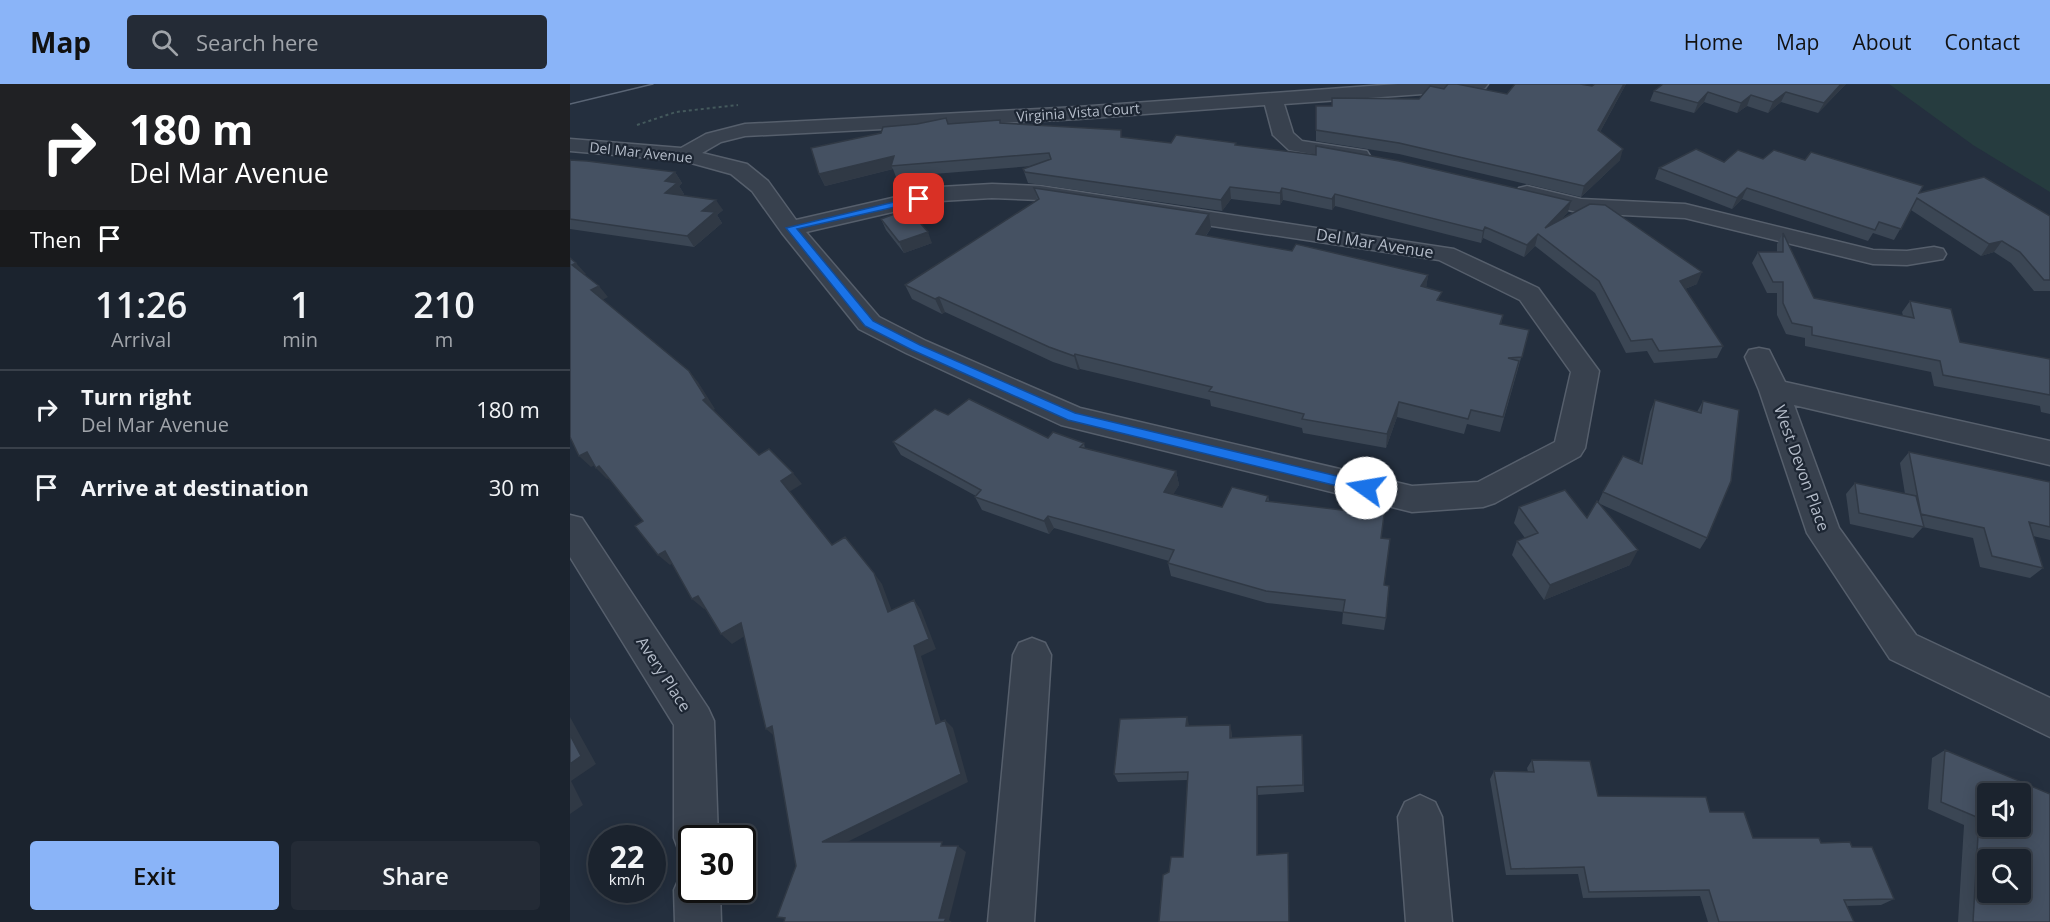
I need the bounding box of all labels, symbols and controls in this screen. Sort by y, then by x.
search box [127,15,547,69]
text: Map [30,23,91,61]
icon: search [148,26,181,59]
text: Search here [196,27,319,57]
text: Home [1684,28,1743,56]
text: Map [1776,28,1819,56]
text: About [1852,28,1912,56]
text: Contact [1945,28,2020,56]
street label: Virginia Vista Court [1016,98,1140,126]
text: 180 m [129,100,253,157]
icon: right [30,108,108,186]
street label: Del Mar Avenue [588,137,694,167]
text: Del Mar Avenue [129,154,329,191]
pin [893,173,944,224]
icon: arrive [902,182,935,215]
icon: arrive [93,222,126,255]
street label: Del Mar Avenue [1315,223,1435,263]
text: Then [30,224,81,254]
text: 11:26 [95,280,187,329]
text: 1 [290,280,311,329]
text: 210 [413,280,475,329]
text: Arrival [111,326,171,353]
text: min [282,326,318,353]
text: m [435,326,453,353]
text: Turn right [81,381,192,411]
icon: right [30,393,63,426]
text: 180 m [476,394,540,424]
street label: West Devon Place [1769,402,1835,534]
text: Del Mar Avenue [81,411,229,438]
position arrow [1334,456,1398,520]
icon: arrive [30,471,63,504]
text: Arrive at destination [81,472,309,502]
text: 30 m [489,472,540,502]
street label: Avery Place [632,632,696,716]
map controls [1977,783,2031,903]
button: sound [1977,783,2031,837]
speed limit sign: 30 [678,825,756,903]
text: 22 [610,836,644,877]
button: Exit [30,841,279,910]
button: Share [291,841,540,910]
button: search [1977,849,2031,903]
text: km/h [609,869,645,889]

